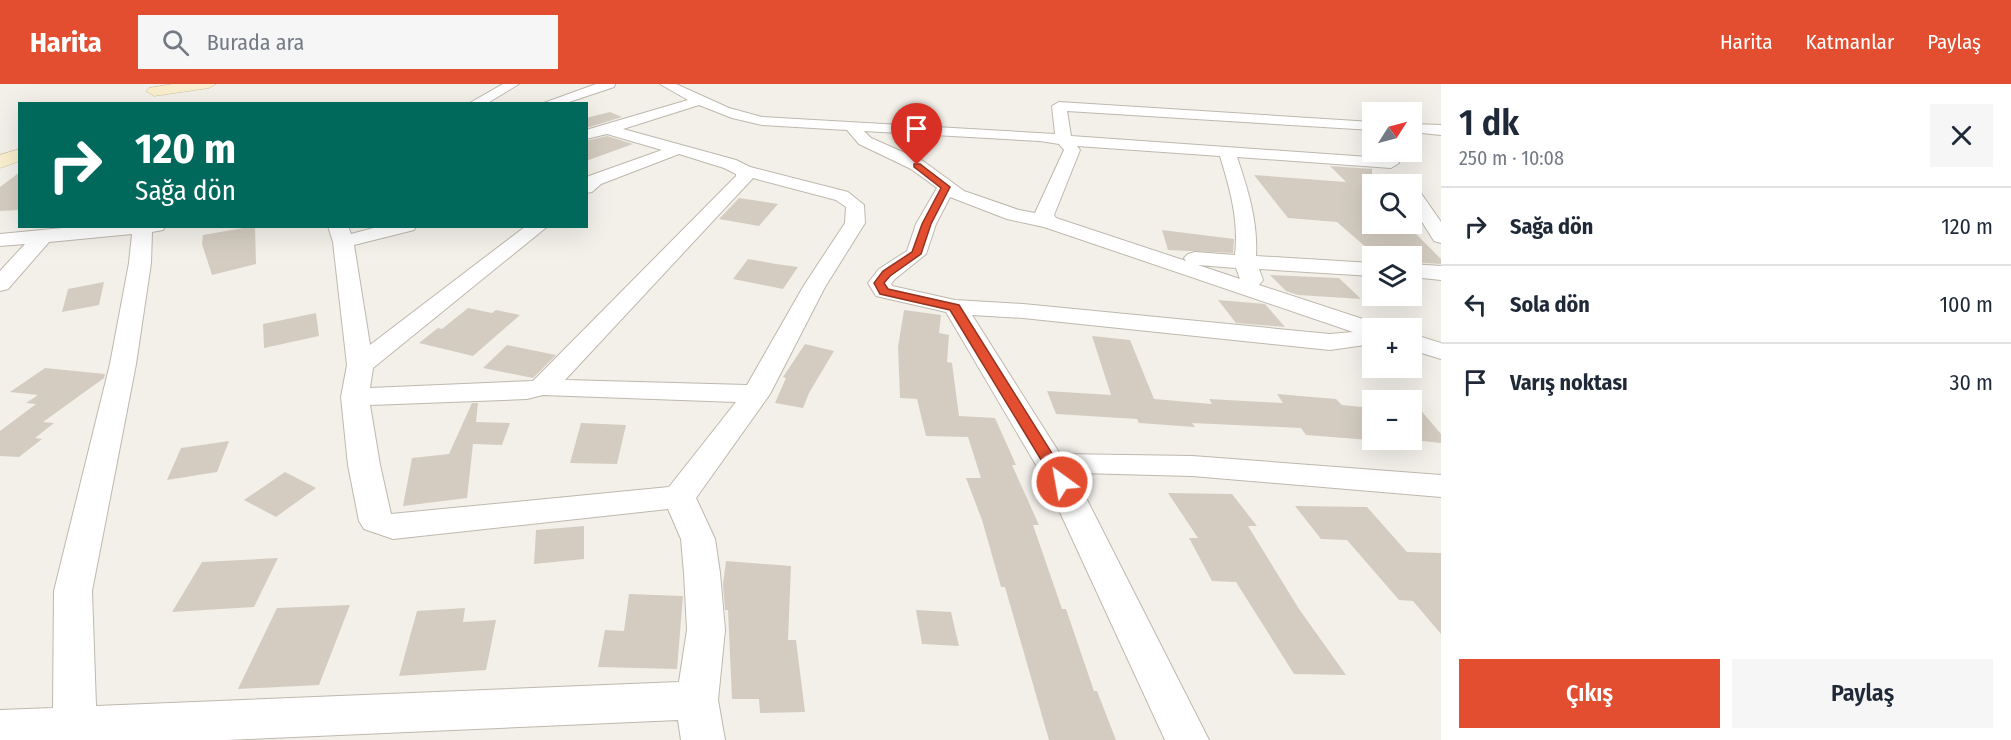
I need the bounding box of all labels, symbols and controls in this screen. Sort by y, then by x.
search box [138,15,558,69]
text: Harita [30,26,102,59]
icon: search [159,26,192,59]
text: Burada ara [207,29,304,56]
text: Harita [1720,29,1773,55]
text: Katmanlar [1806,29,1894,55]
text: Paylaş [1927,29,1981,55]
text: 1 dk [1459,101,1519,145]
north arrow [1362,102,1422,162]
map controls [1362,102,1422,450]
pin [891,103,942,165]
button: close [1930,104,1993,167]
icon: arrive [900,112,933,145]
text: 120 m [135,124,236,174]
icon: right [36,126,114,204]
text: 250 m · 10:08 [1459,146,1564,170]
button: search [1362,174,1422,234]
text: Sağa dön [135,175,236,207]
icon: right [1459,210,1492,243]
text: Sağa dön [1510,213,1593,240]
text: 120 m [1941,213,1993,240]
button: layers [1362,246,1422,306]
icon: left [1459,288,1492,321]
text: Sola dön [1510,291,1590,318]
text: 100 m [1939,291,1993,318]
button: + [1362,318,1422,378]
icon: arrive [1459,366,1492,399]
text: Varış noktası [1510,369,1628,396]
text: 30 m [1950,369,1993,396]
button: − [1362,390,1422,450]
position arrow [1030,450,1094,514]
button: Çıkış [1459,659,1720,728]
button: Paylaş [1732,659,1993,728]

